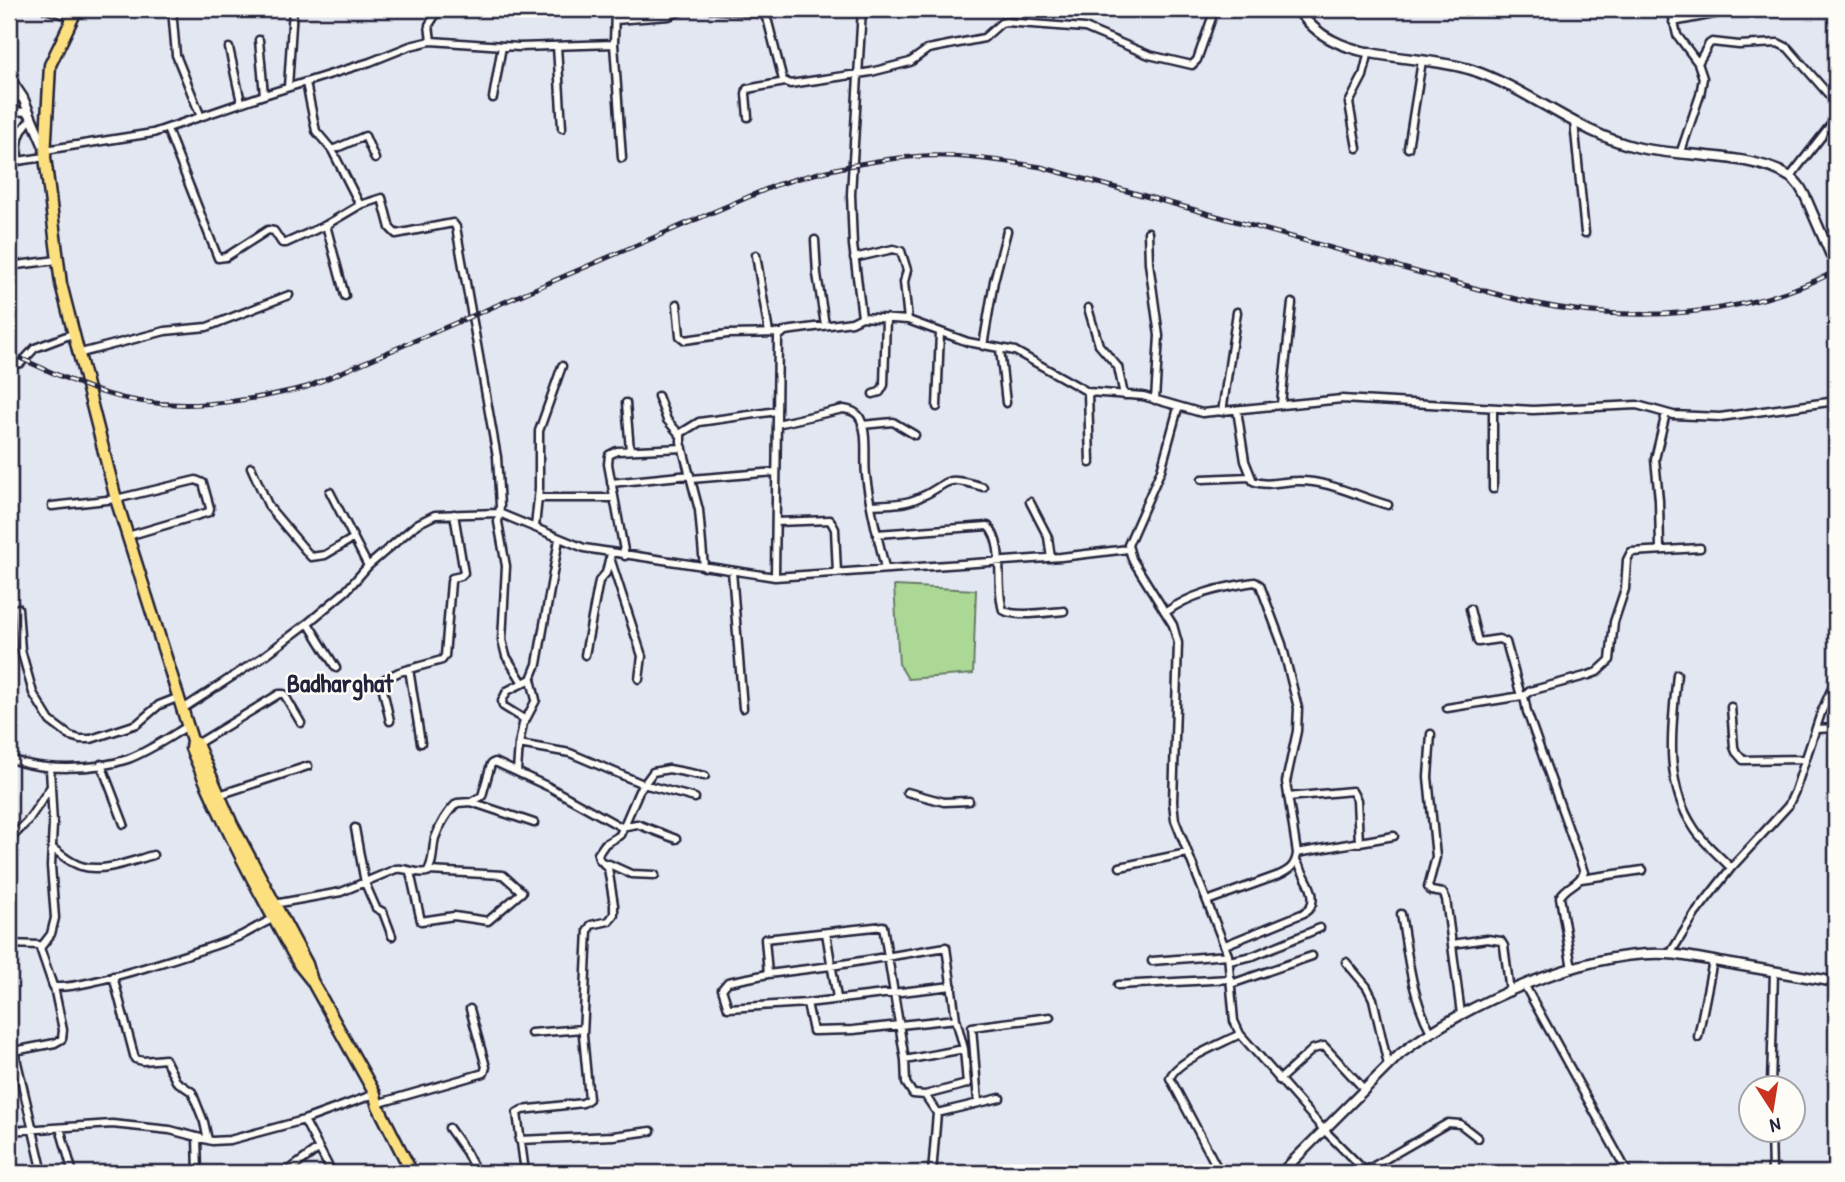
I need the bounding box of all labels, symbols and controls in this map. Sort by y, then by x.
district label: Badharghat [287,665,394,701]
north arrow [1736,1074,1806,1144]
text: N [1768,1112,1783,1139]

